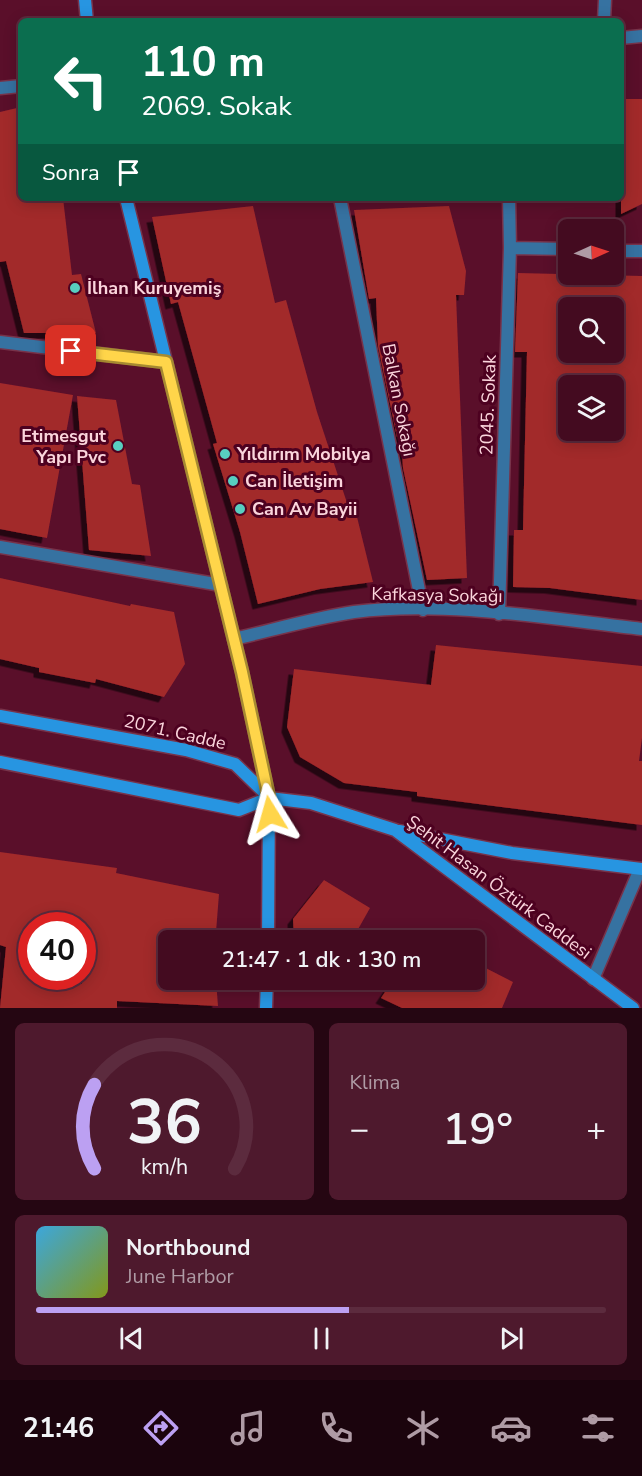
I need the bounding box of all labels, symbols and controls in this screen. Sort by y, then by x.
text: 110 m [141,34,265,91]
icon: left [42,42,120,120]
text: 2069. Sokak [141,88,292,125]
icon: arrive [112,156,145,189]
text: Sonra [42,158,100,188]
north arrow [558,219,624,285]
map controls [558,219,624,441]
place label: İlhan Kuruyemiş [87,276,222,300]
marker: İlhan Kuruyemiş [68,281,82,295]
button: search [558,297,624,363]
pin [45,325,96,376]
icon: arrive [54,334,87,367]
street label: Balkan Sokağı [376,341,422,459]
street label: 2045. Sokak [474,353,502,456]
button: layers [558,375,624,441]
place label: Etimesgut Yapı Pvc [21,424,106,469]
marker: Etimesgut Yapı Pvc [111,439,125,453]
place label: Yıldırım Mobilya [236,442,371,466]
marker: Yıldırım Mobilya [218,447,232,461]
place label: Can İletişim [245,469,343,493]
marker: Can İletişim [226,474,240,488]
place label: Can Av Bayii [252,497,357,521]
marker: Can Av Bayii [233,502,247,516]
street label: Kafkasya Sokağı [371,582,503,608]
street label: 2071. Cadde [122,709,228,755]
position arrow [238,782,302,846]
street label: Şehit Hasan Öztürk Caddesi [402,810,596,964]
speed limit sign: 40 [18,912,96,990]
text: 21:47 · 1 dk · 130 m [222,945,421,975]
text: Klima [350,1069,400,1096]
text: 36 [127,1080,202,1165]
text: 19° [442,1099,513,1160]
text: − [350,1107,369,1152]
text: + [586,1107,606,1152]
text: km/h [141,1152,188,1182]
text: Northbound [126,1233,250,1263]
text: June Harbor [126,1263,234,1290]
icon: previous [115,1322,148,1355]
icon: pause [305,1322,338,1355]
icon: next [495,1322,528,1355]
icon: directions [140,1407,182,1449]
icon: music [227,1407,269,1449]
icon: phone [315,1407,357,1449]
icon: climate [402,1407,444,1449]
icon: car [490,1407,532,1449]
icon: filters [577,1407,619,1449]
text: 21:46 [23,1410,94,1447]

